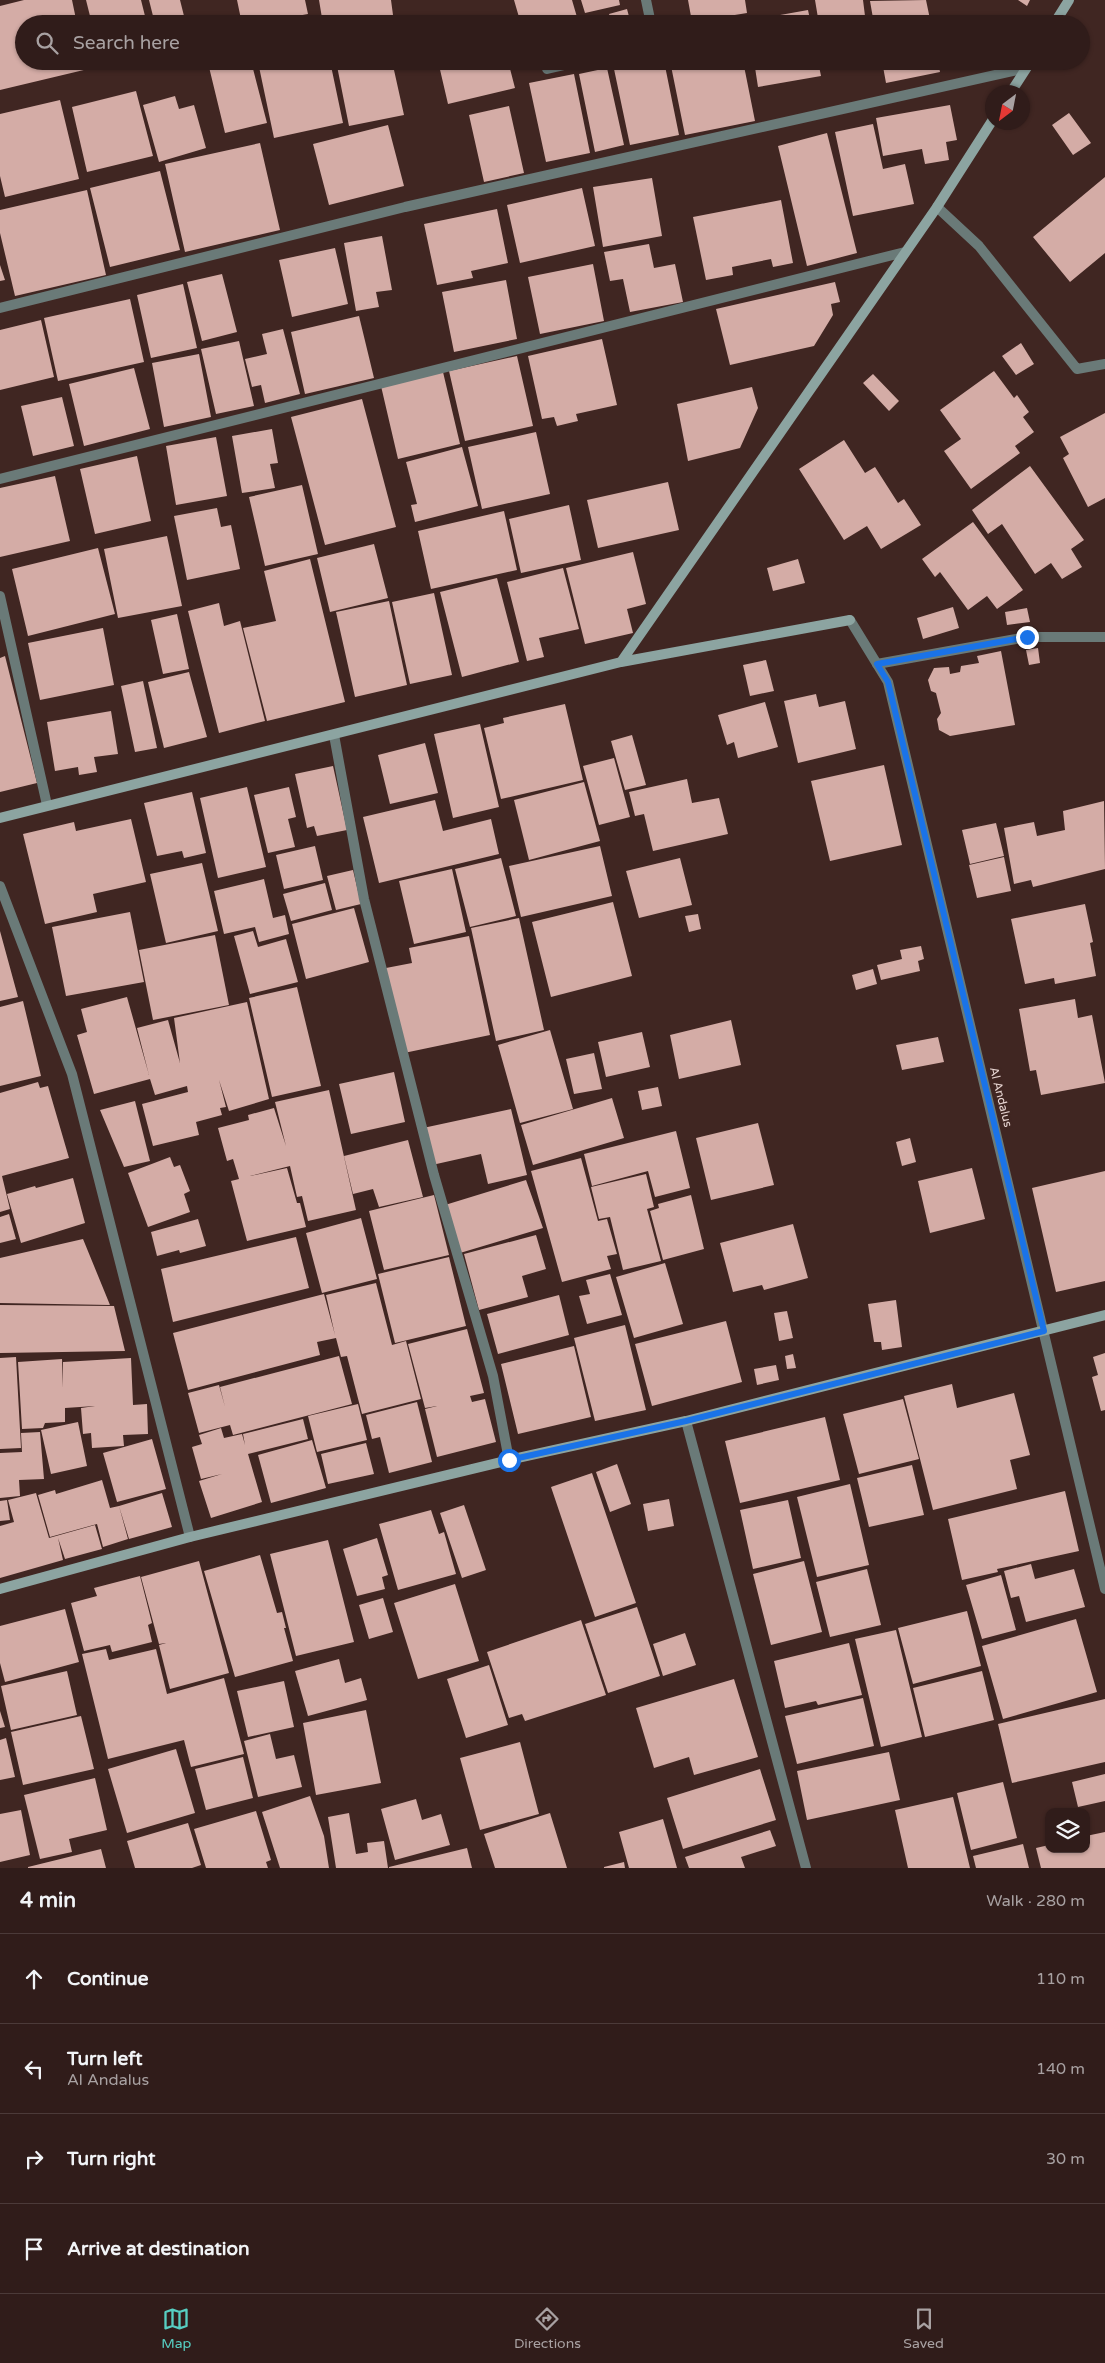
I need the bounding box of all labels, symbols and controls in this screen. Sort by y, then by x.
search box [15,15,1090,70]
icon: search [33,29,61,57]
text: Search here [73,32,180,54]
north arrow [985,85,1030,130]
route end [1016,626,1039,649]
street label: Al Andalus [987,1065,1015,1129]
route start [498,1449,521,1472]
map controls [1045,1808,1090,1853]
button: layers [1045,1808,1090,1853]
text: 4 min [20,1888,76,1913]
text: Walk · 280 m [986,1891,1085,1911]
icon: ahead [20,1965,48,1993]
text: Continue [67,1968,149,1990]
text: 110 m [1036,1969,1085,1989]
text: Turn left [67,2048,143,2070]
icon: left [20,2055,48,2083]
text: 140 m [1036,2059,1085,2079]
text: Al Andalus [67,2070,149,2090]
icon: right [20,2145,48,2173]
text: Turn right [67,2148,155,2170]
text: 30 m [1046,2149,1085,2169]
icon: arrive [20,2235,48,2263]
text: Arrive at destination [67,2238,250,2260]
tab: Map [161,2305,191,2352]
tab: Directions [514,2305,581,2352]
tab: Saved [903,2305,944,2352]

